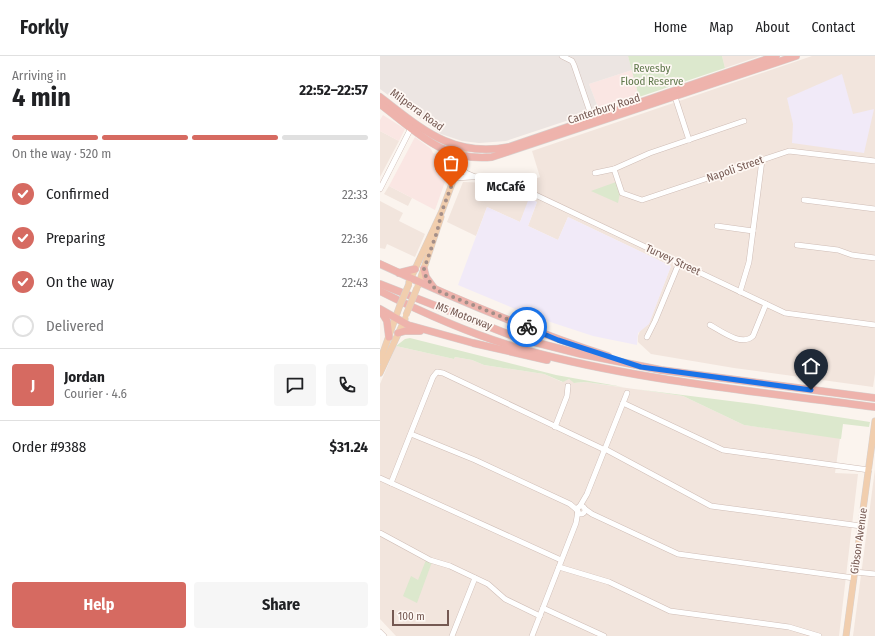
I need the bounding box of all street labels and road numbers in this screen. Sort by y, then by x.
street label: Milperra Road [388,86,446,134]
street label: Canterbury Road [566,91,642,127]
street label: Napoli Street [705,153,765,185]
street label: Turvey Street [644,242,703,279]
street label: M5 Motorway [434,299,494,333]
street label: Gibson Avenue [848,507,870,575]

